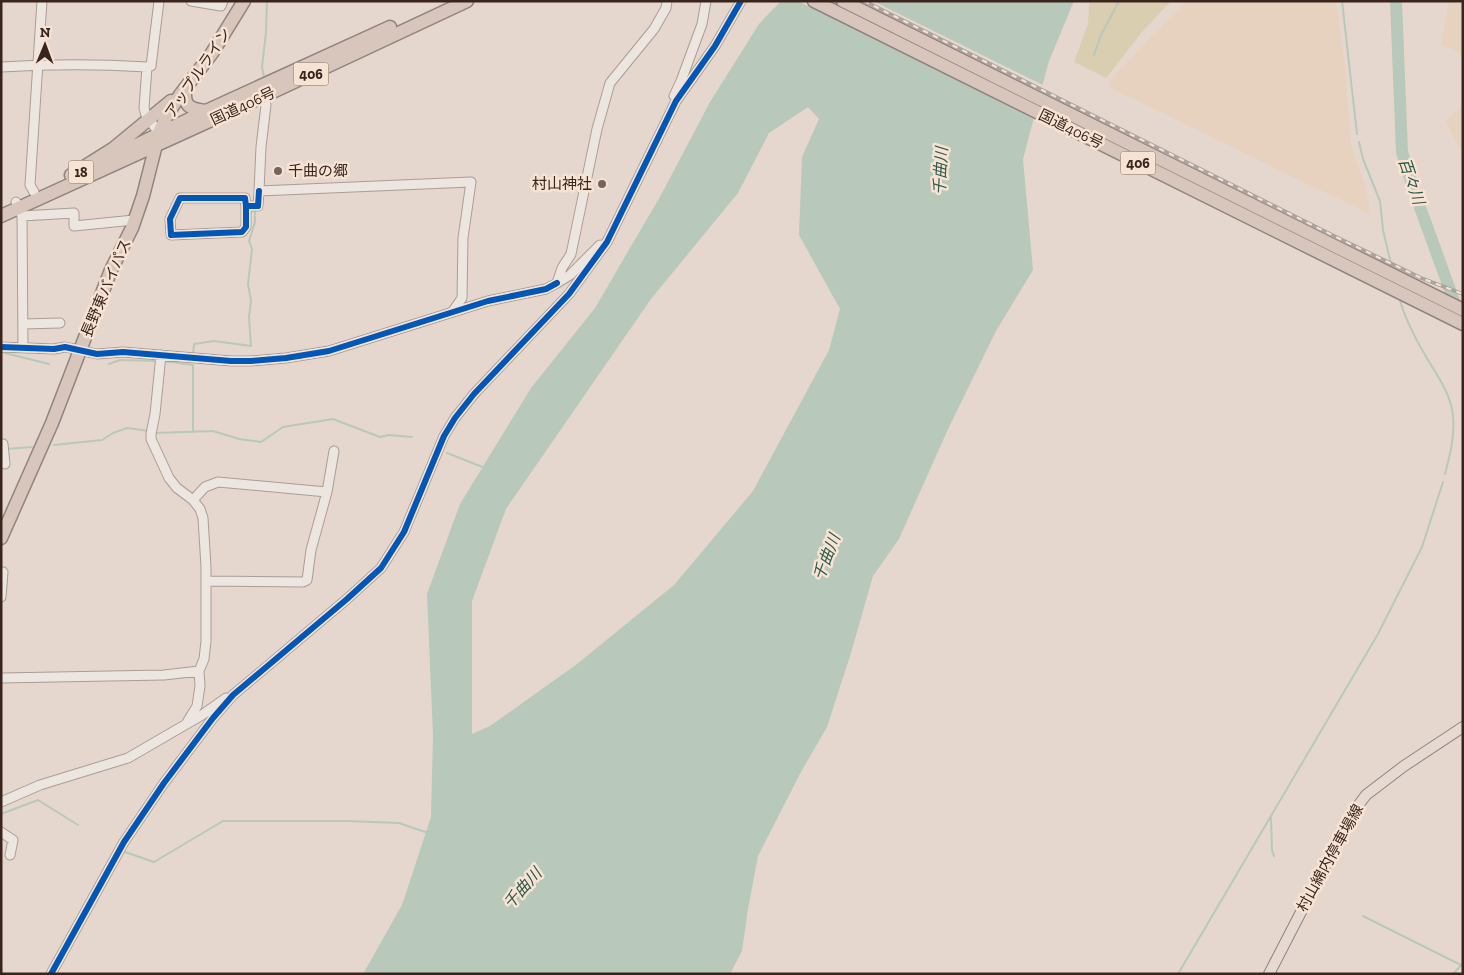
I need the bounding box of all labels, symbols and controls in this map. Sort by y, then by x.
north arrow [20,20,70,70]
text: N [40,24,51,41]
street label: アップルライン [161,24,235,122]
road number: 406 [294,62,328,86]
street label: 国道406号 [208,83,278,129]
street label: 国道406号 [1036,106,1106,152]
water label: 千曲川 [930,145,951,195]
road number: 406 [1120,152,1156,174]
water label: 百々川 [1395,155,1429,209]
road number: 18 [68,160,94,183]
place label: 千曲の郷 [288,162,348,180]
marker: 千曲の郷 [272,165,284,177]
place label: 村山神社 [532,175,592,193]
marker: 村山神社 [596,178,608,190]
street label: 長野東バイパス [77,236,135,340]
water label: 千曲川 [809,530,845,583]
street label: 村山綿内停車場線 [1293,801,1367,915]
water label: 千曲川 [499,863,547,913]

